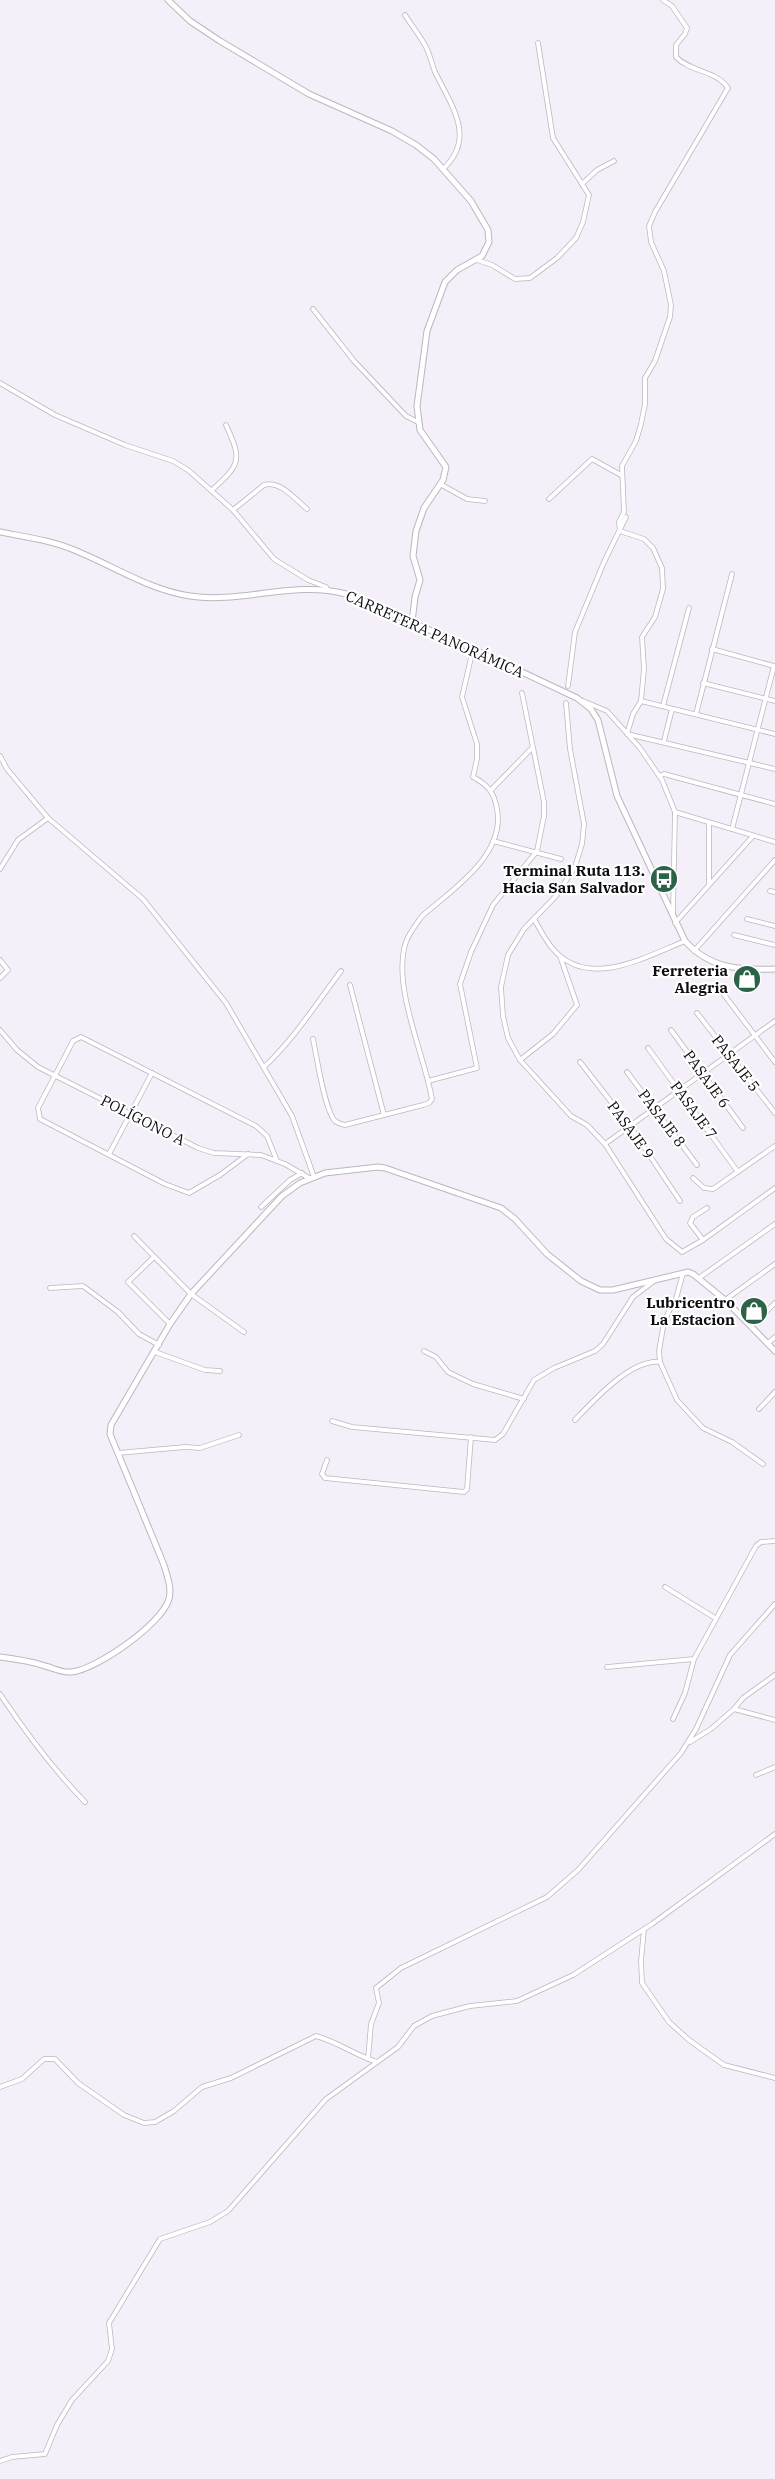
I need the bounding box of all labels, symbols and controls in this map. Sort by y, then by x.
street label: CARRETERA PANORÁMICA [343,586,528,682]
place label: Terminal Ruta 113. Hacia San Salvador [502,861,646,897]
bus stop icon: Terminal Ruta 113. Hacia San Salvador [649,864,679,894]
place label: Ferreteria Alegria [652,961,728,997]
shop icon: Ferreteria Alegria [732,964,762,994]
street label: PASAJE 5 [708,1031,764,1095]
street label: PASAJE 6 [680,1046,734,1112]
street label: PASAJE 7 [667,1077,721,1143]
street label: PASAJE 8 [634,1085,690,1151]
street label: POLÍGONO A [98,1091,189,1150]
street label: PASAJE 9 [604,1097,658,1163]
place label: Lubricentro La Estacion [646,1293,735,1329]
shop icon: Lubricentro La Estacion [739,1296,769,1326]

